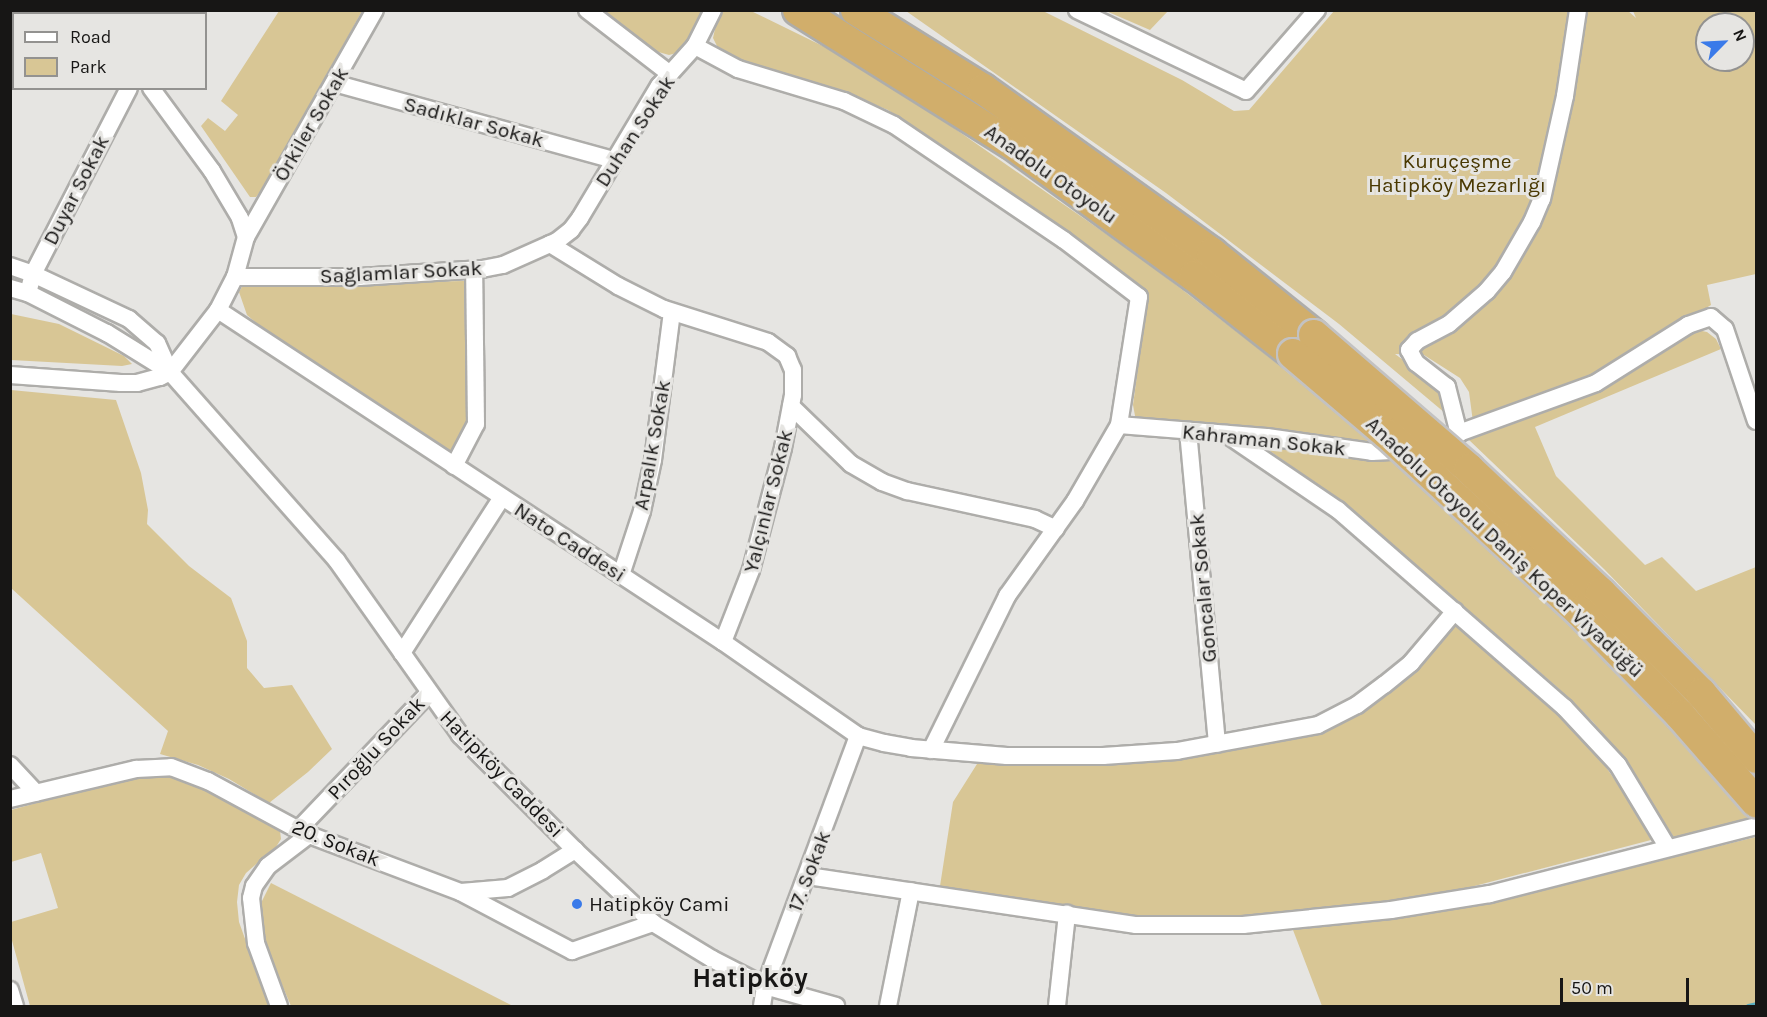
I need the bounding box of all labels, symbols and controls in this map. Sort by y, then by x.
legend [12,12,207,90]
north arrow [1695,12,1755,72]
text: Road [70,26,111,48]
text: N [1729,26,1751,44]
text: Park [70,56,107,78]
street label: Örkiler Sokak [268,62,354,186]
street label: Duhan Sokak [590,71,680,191]
street label: Sadıklar Sokak [401,91,547,153]
street label: Anadolu Otoyolu [980,119,1122,229]
street label: Duyar Sokak [38,131,114,249]
park label: Kuruçeşme Hatipköy Mezarlığı [1368,148,1546,198]
street label: Sağlamlar Sokak [319,255,483,289]
street label: Arpalık Sokak [628,378,676,512]
street label: Anadolu Otoyolu Daniş Koper Viyadüğü [1361,411,1649,683]
street label: Kahraman Sokak [1181,419,1347,461]
street label: Yalçınlar Sokak [738,427,798,575]
street label: Nato Caddesi [510,497,630,587]
street label: Goncalar Sokak [1184,512,1222,664]
street label: Pıroğlu Sokak [322,691,430,805]
street label: Hatipköy Caddesi [435,705,569,843]
street label: 20. Sokak [288,814,384,872]
street label: 17. Sokak [782,827,836,915]
place label: Hatipköy Cami [589,891,729,917]
marker: Hatipköy Cami [570,897,584,911]
district label: Hatipköy [692,963,808,995]
scale bar [1563,966,1692,1004]
text: 50 m [1571,977,1613,999]

